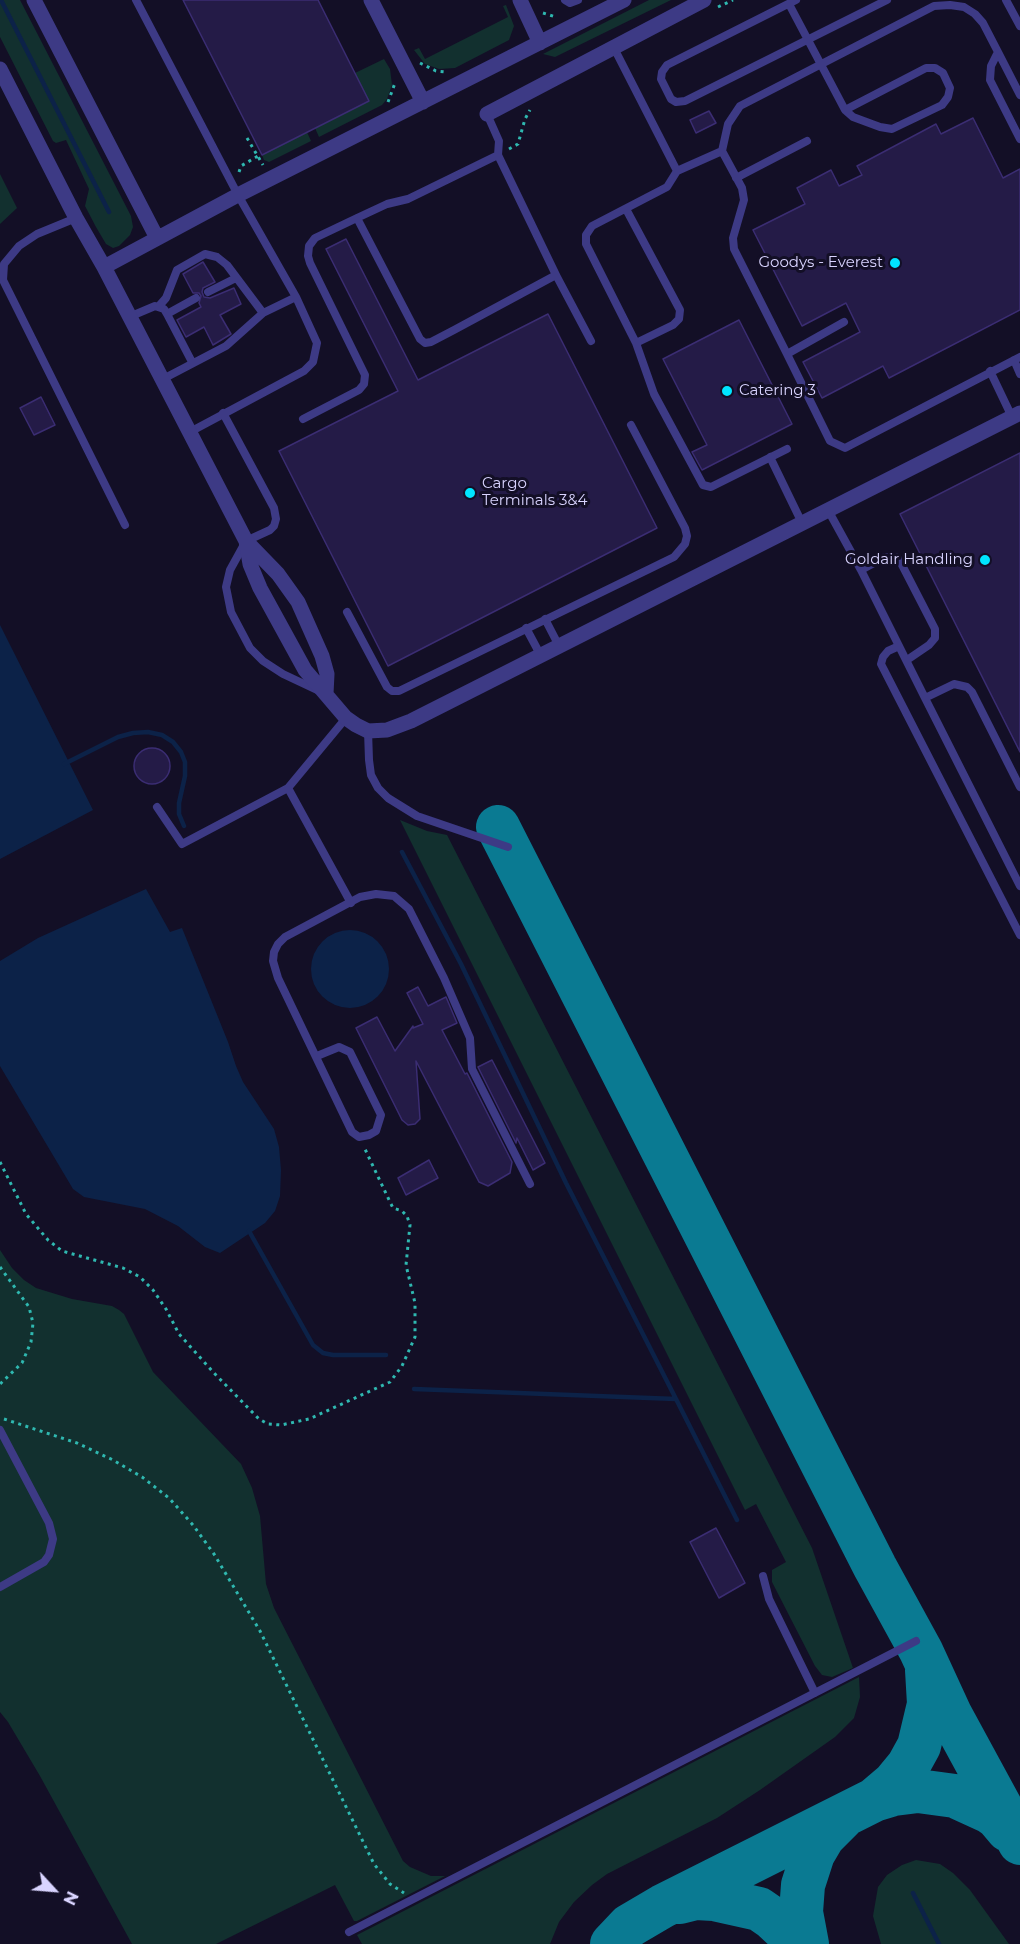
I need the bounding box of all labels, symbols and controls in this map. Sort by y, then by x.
place label: Goodys - Everest [758,254,883,272]
marker: Goodys - Everest [888,256,902,270]
place label: Catering 3 [739,382,816,400]
marker: Catering 3 [720,384,734,398]
place label: Cargo Terminals 3&4 [482,475,587,510]
marker: Cargo Terminals 3&4 [463,486,477,500]
place label: Goldair Handling [845,551,973,569]
marker: Goldair Handling [978,553,992,567]
north arrow [24,1860,84,1920]
text: N [59,1888,82,1908]

